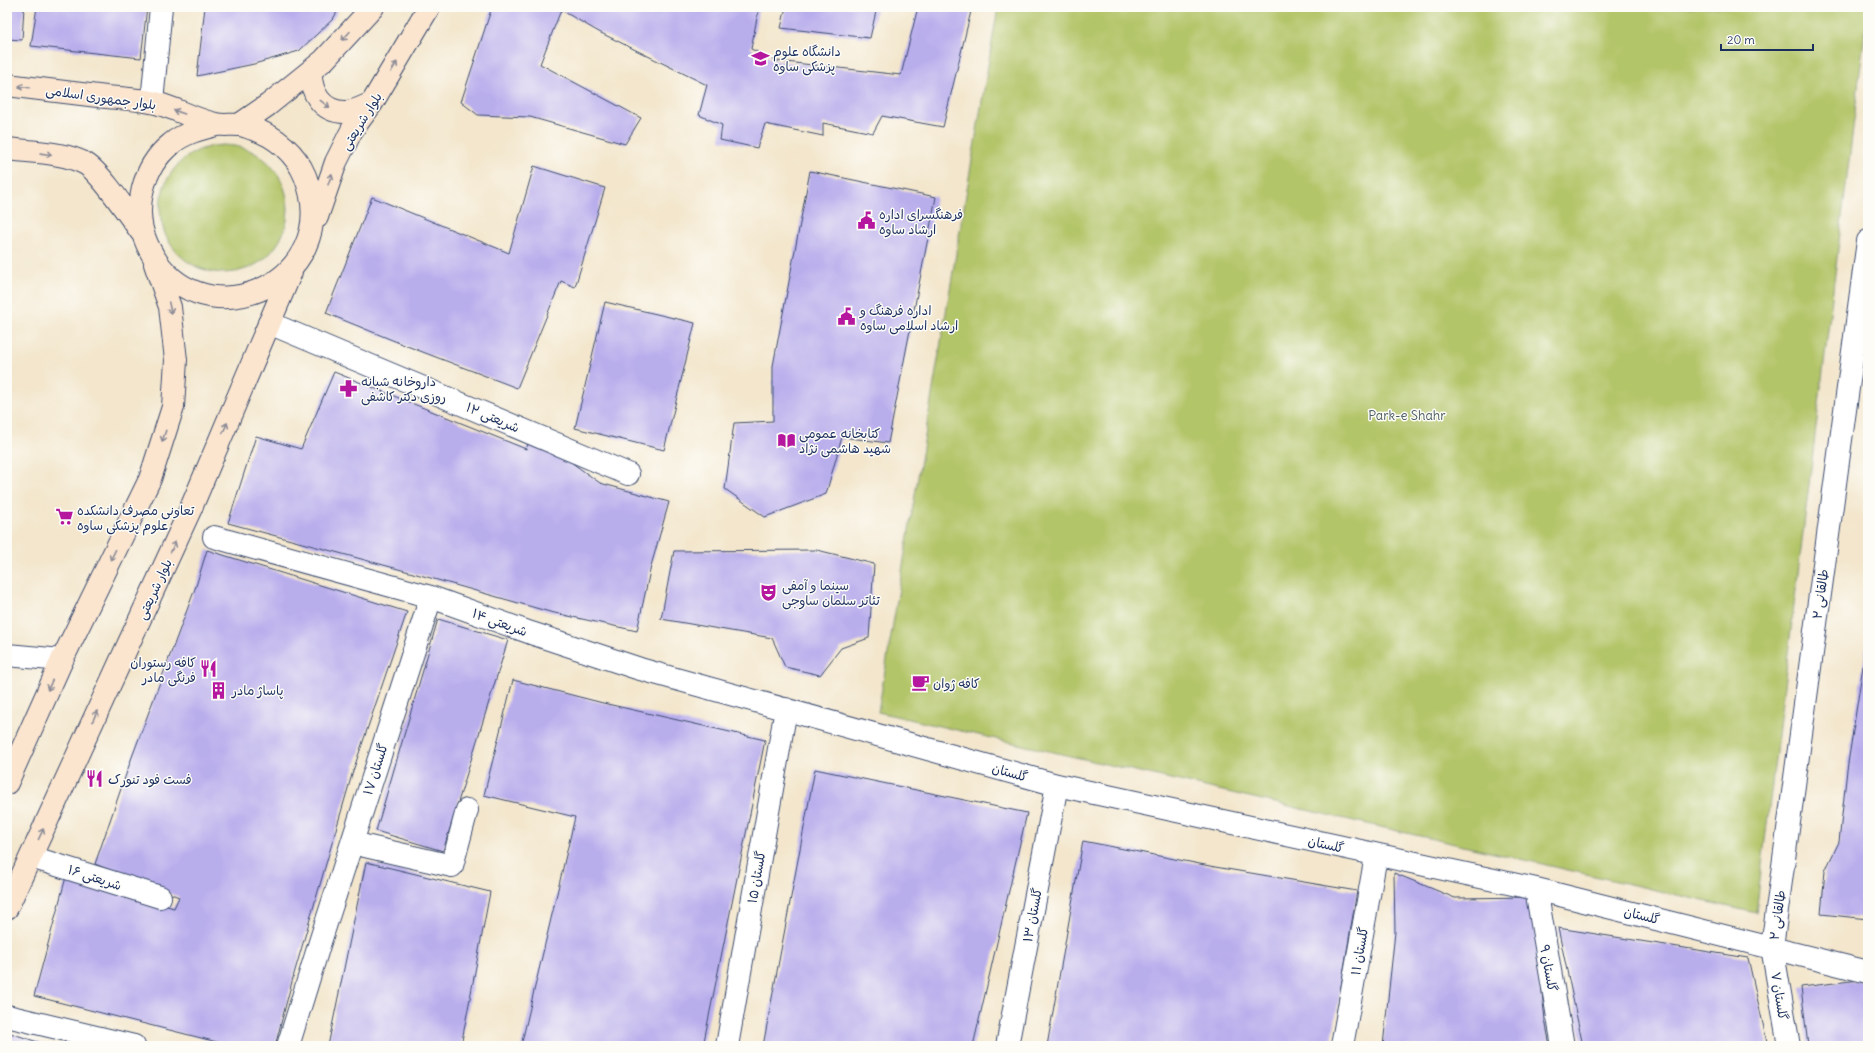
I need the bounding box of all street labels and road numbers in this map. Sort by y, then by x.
street label: بلوار جمهوری اسلامی [44,81,157,115]
street label: بلوار شریعتی [337,89,387,154]
street label: شریعتی ۱۲ [463,399,522,437]
street label: بلوار شریعتی [133,556,177,623]
street label: طالقانی ۲ [1809,568,1833,620]
street label: شریعتی ۱۴ [470,605,530,641]
street label: گلستان ۱۷ [359,741,392,797]
street label: گلستان [990,759,1030,786]
street label: گلستان [1306,832,1346,857]
street label: گلستان ۱۵ [744,849,770,905]
street label: شریعتی ۱۶ [65,861,124,895]
street label: گلستان ۱۳ [1019,886,1046,944]
street label: طالقانی ۲ [1766,889,1790,941]
street label: گلستان [1622,903,1662,928]
street label: گلستان ۱۱ [1347,925,1372,977]
street label: گلستان ۹ [1536,943,1561,993]
street label: گلستان ۷ [1767,971,1792,1022]

